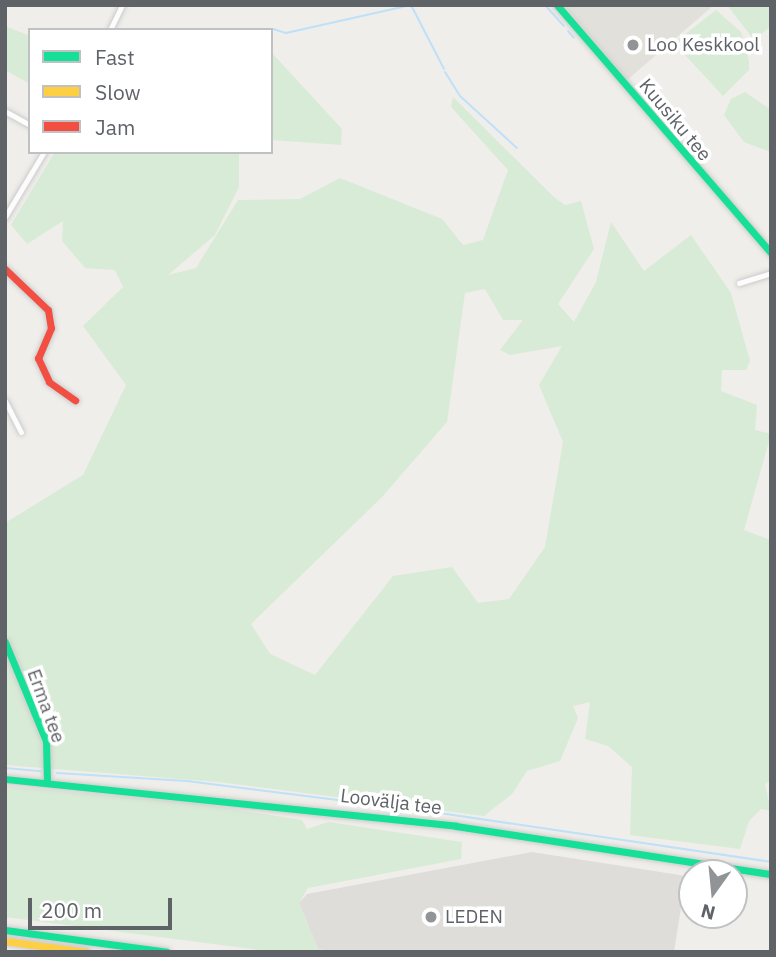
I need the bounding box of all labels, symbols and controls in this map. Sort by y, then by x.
legend [28,28,273,154]
place label: Loo Keskkool [647,34,759,56]
marker: Loo Keskkool [625,37,641,53]
text: Fast [95,43,135,71]
street label: Kuusiku tee [634,74,716,166]
text: Slow [95,78,141,106]
text: Jam [95,113,135,141]
street label: Erma tee [22,666,70,746]
street label: Loovälja tee [339,784,443,820]
north arrow [678,859,748,929]
scale bar [32,884,175,928]
text: 200 m [41,896,102,924]
text: N [698,899,718,926]
place label: LEDEN [445,906,503,928]
marker: LEDEN [423,909,439,925]

